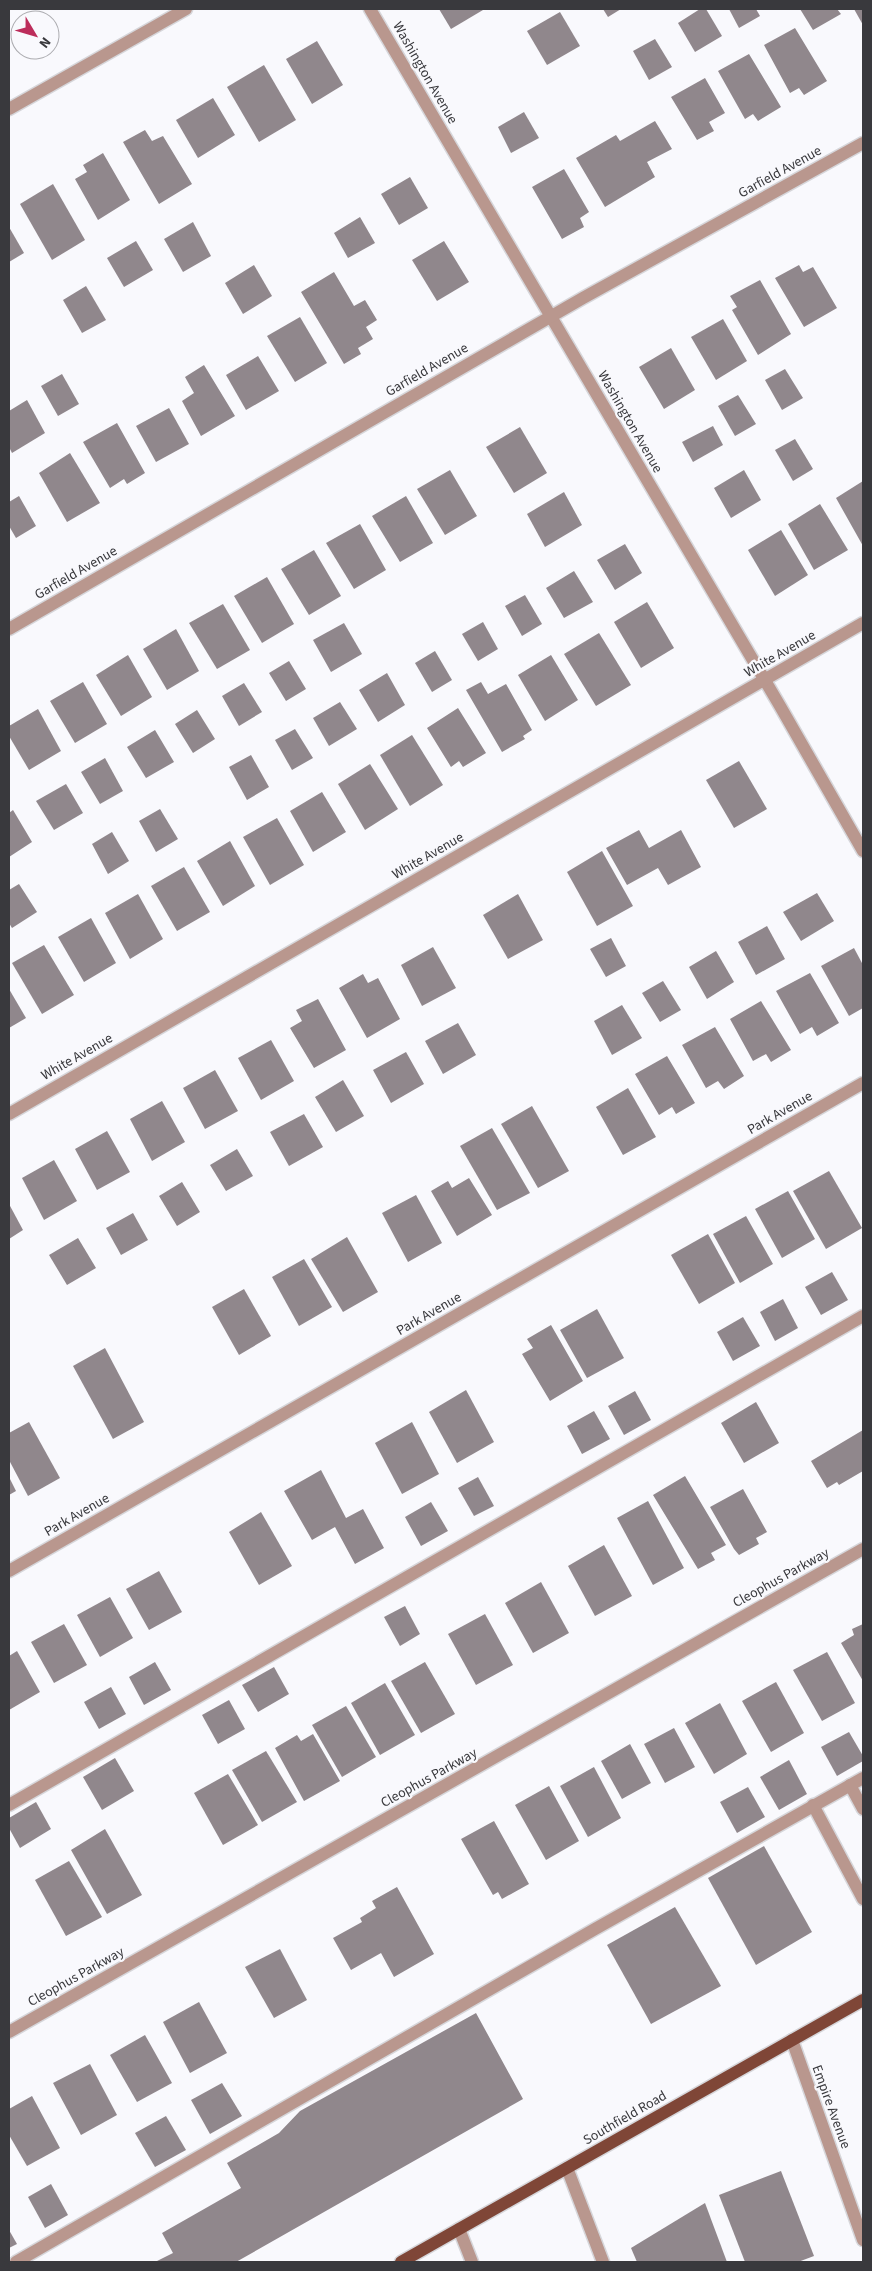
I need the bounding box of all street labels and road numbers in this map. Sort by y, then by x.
street label: Washington Avenue [388,18,462,128]
street label: Garfield Avenue [735,141,825,203]
street label: Garfield Avenue [382,338,472,402]
street label: Washington Avenue [593,367,667,477]
street label: Garfield Avenue [31,541,121,605]
street label: White Avenue [741,625,819,683]
street label: White Avenue [389,827,467,885]
street label: White Avenue [38,1028,116,1086]
street label: Park Avenue [744,1086,816,1140]
street label: Park Avenue [393,1287,465,1341]
street label: Park Avenue [41,1488,113,1542]
street label: Cleophus Parkway [729,1543,833,1613]
street label: Cleophus Parkway [377,1743,481,1813]
street label: Cleophus Parkway [24,1942,128,2012]
street label: Empire Avenue [807,2062,855,2152]
street label: Southfield Road [579,2086,671,2150]

